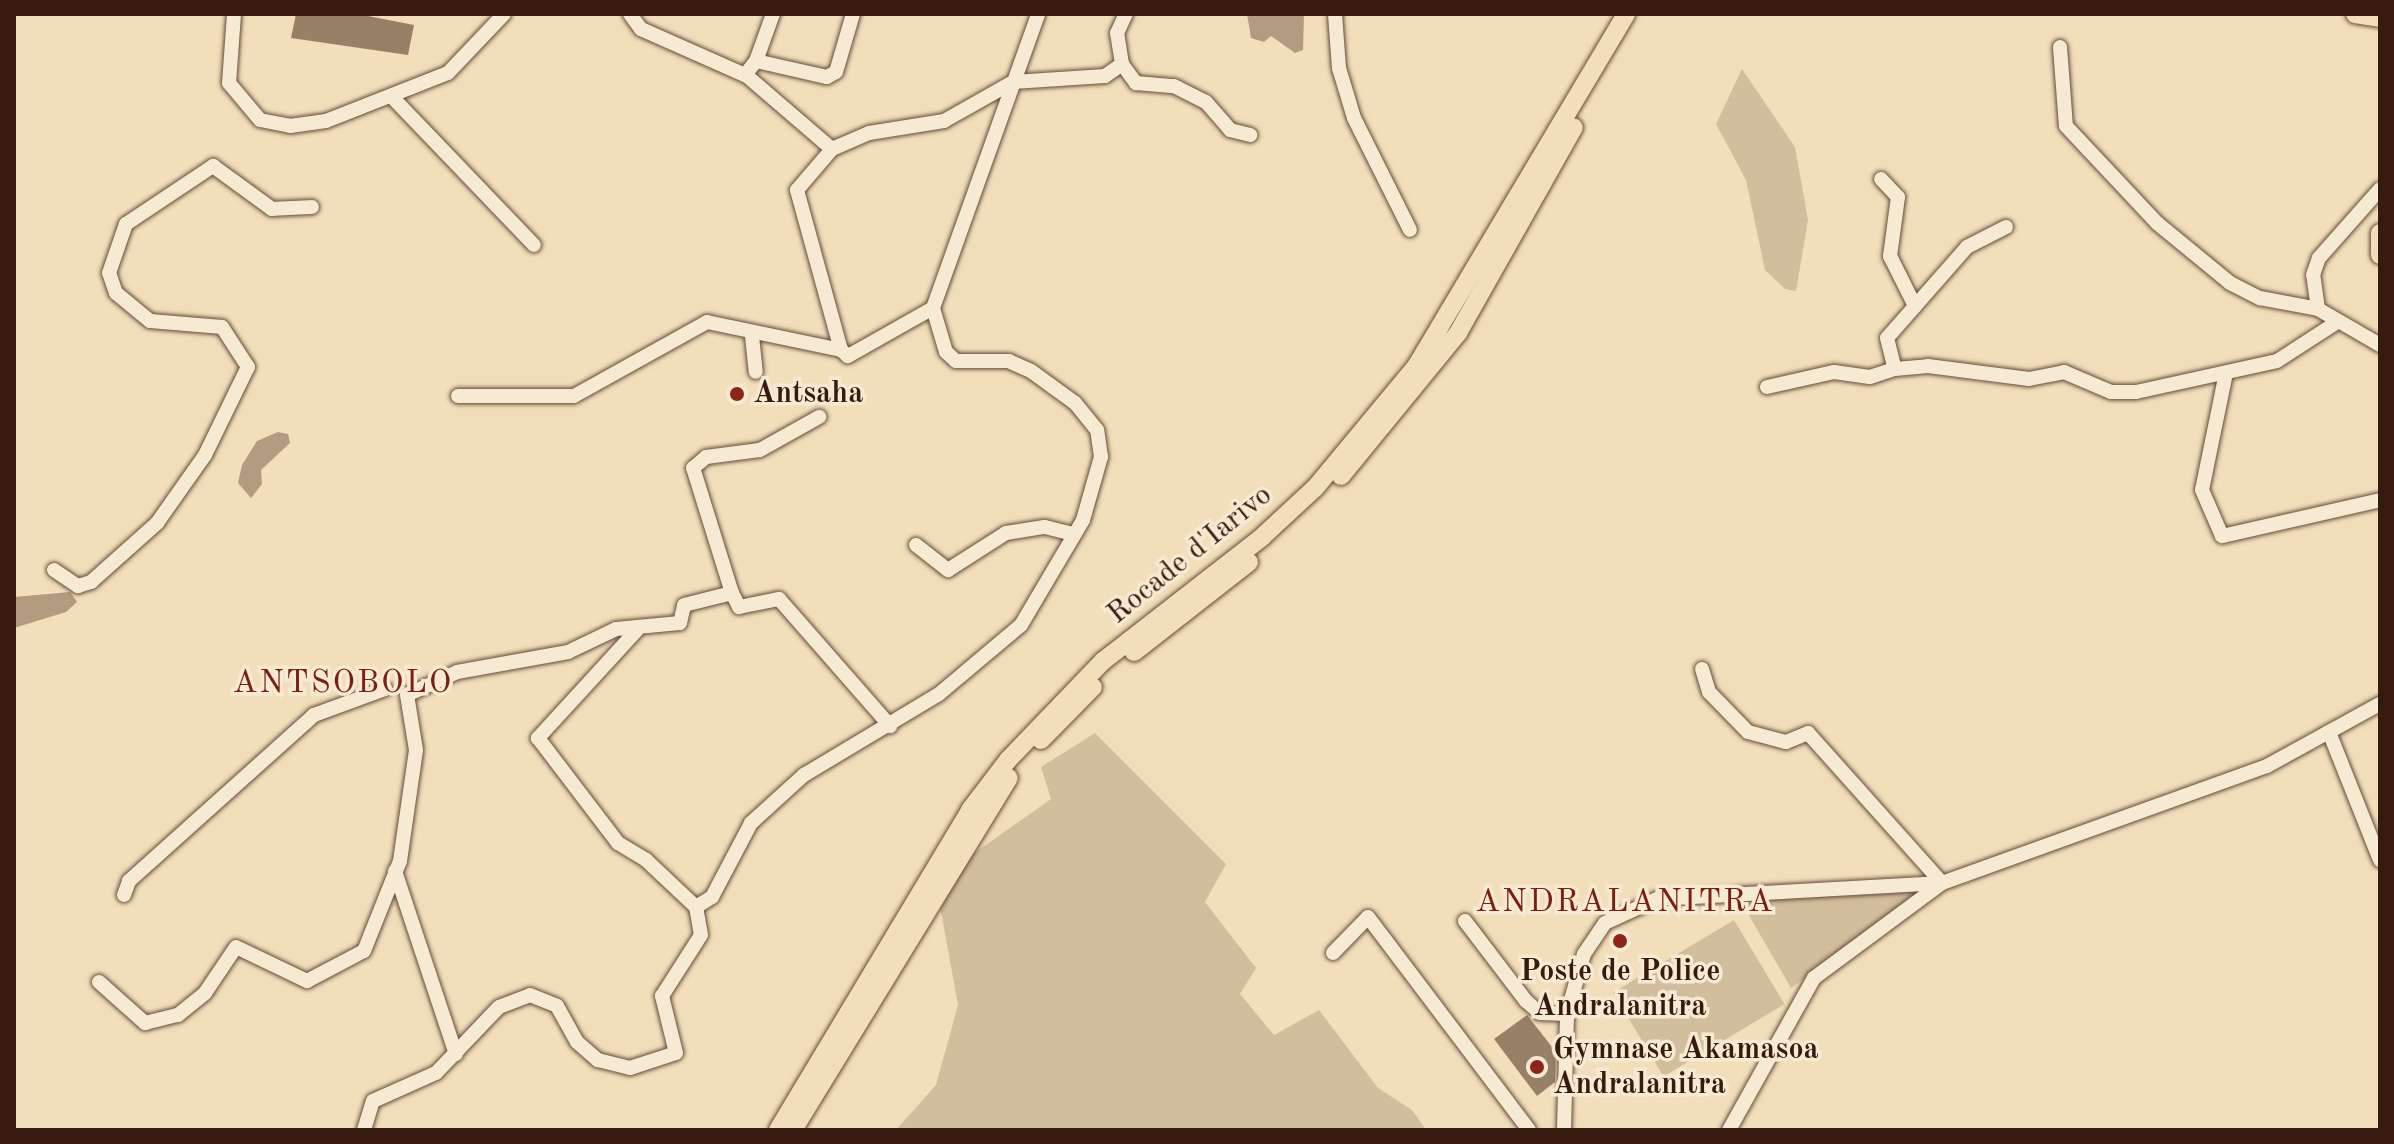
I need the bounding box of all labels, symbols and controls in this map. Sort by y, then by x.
place label: Antsaha [753,376,863,412]
marker: Antsaha [728,385,746,403]
street label: Rocade d'Iarivo [1100,478,1280,632]
district label: ANTSOBOLO [233,665,453,703]
district label: ANDRALANITRA [1476,884,1774,922]
marker: Poste de Police Andralanitra [1611,932,1629,950]
place label: Poste de Police Andralanitra [1520,954,1720,1024]
place label: Gymnase Akamasoa Andralanitra [1553,1032,1819,1102]
marker: Gymnase Akamasoa Andralanitra [1528,1058,1546,1076]

